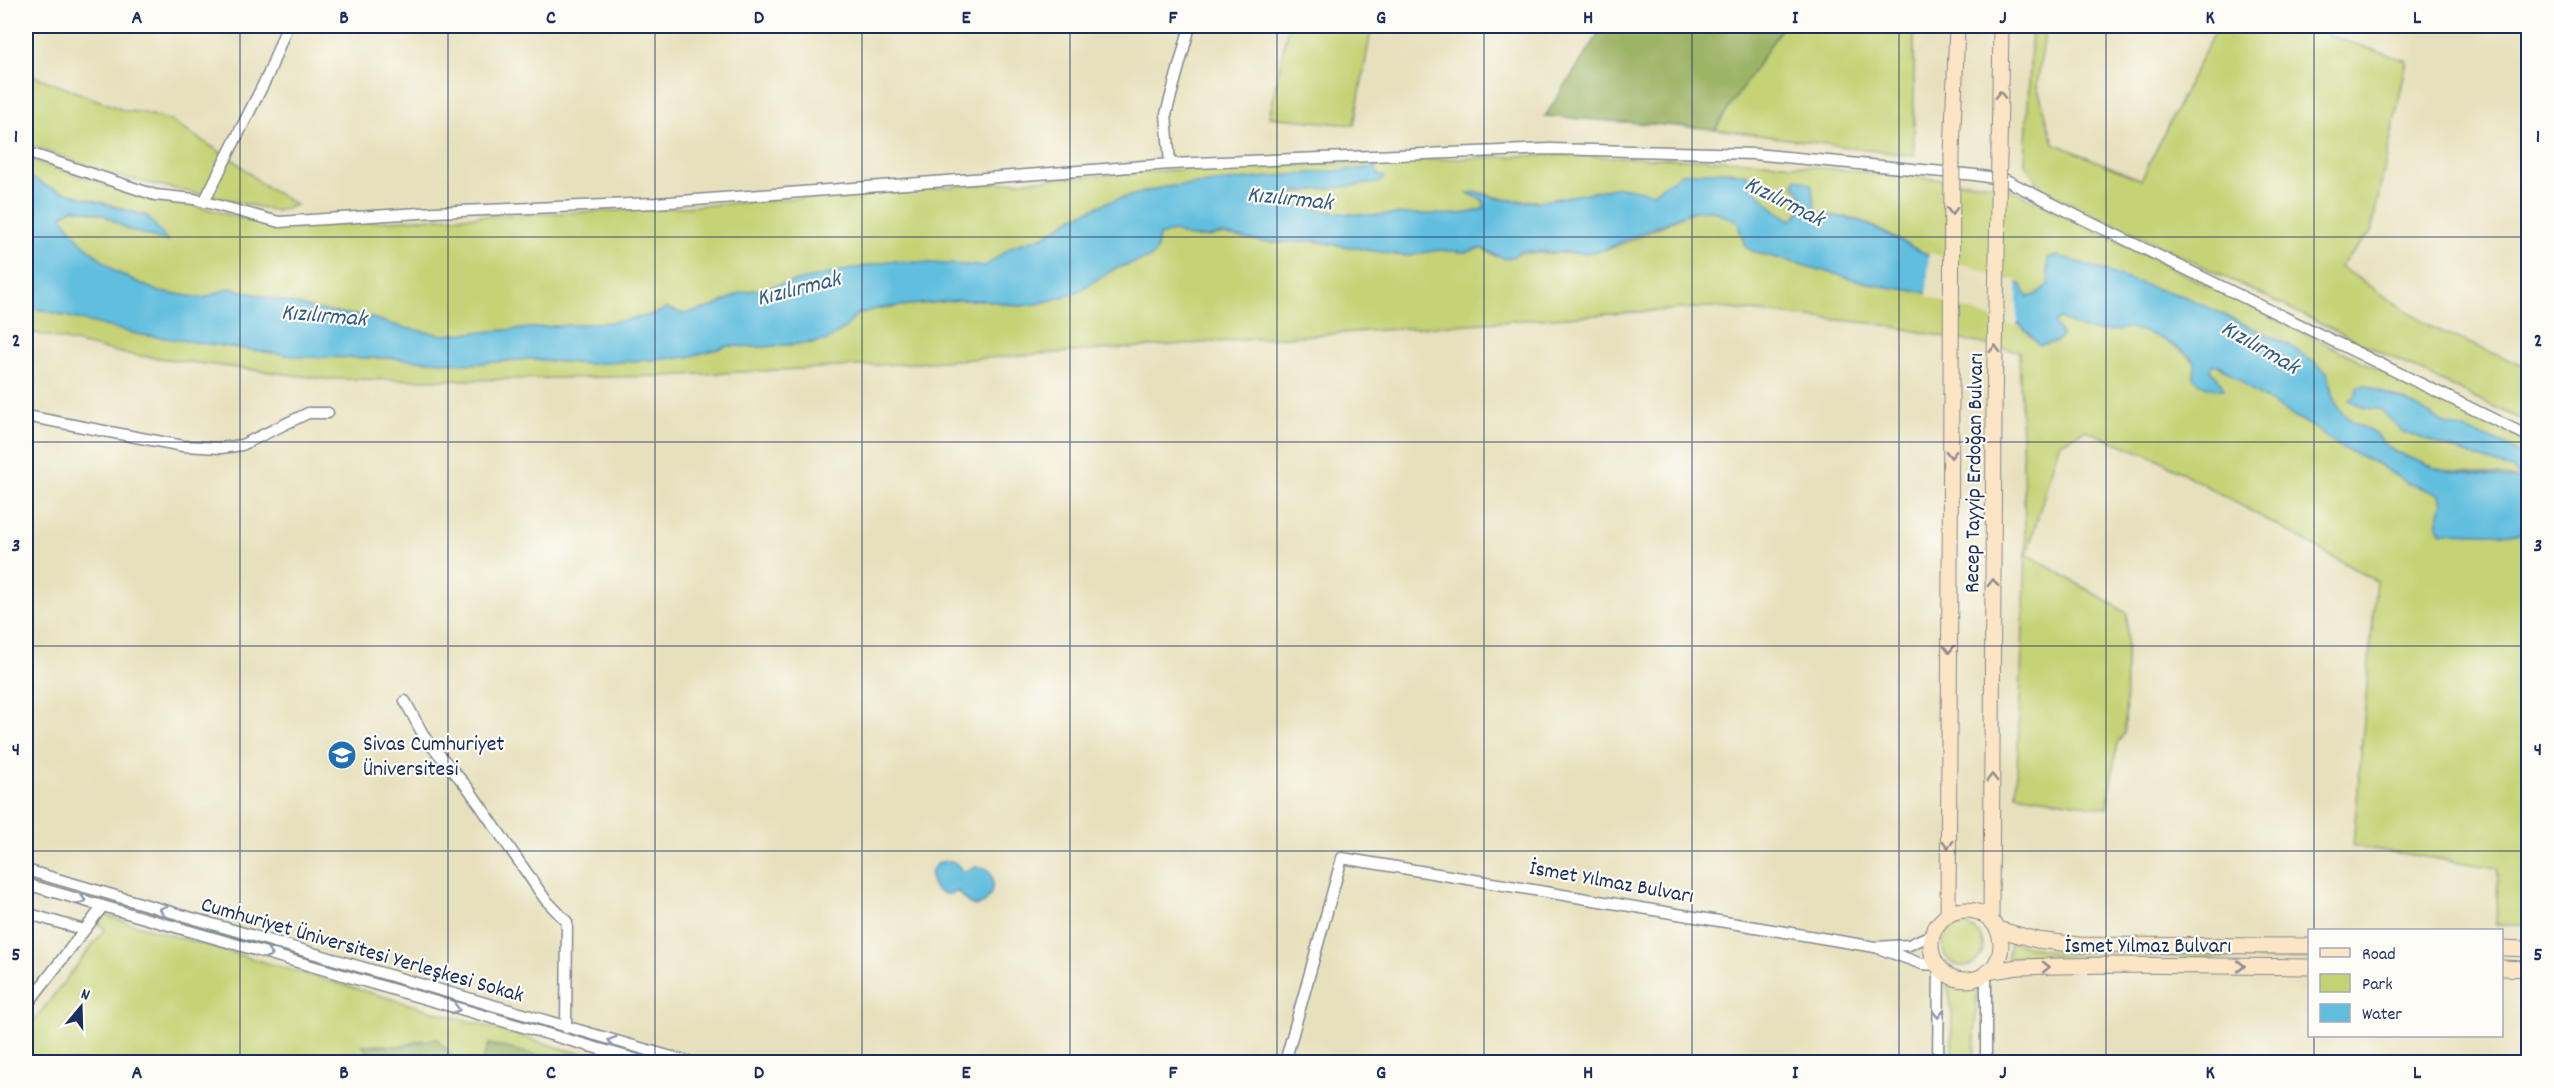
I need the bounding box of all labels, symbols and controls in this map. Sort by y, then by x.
text: A [132,5,143,33]
text: B [339,5,349,33]
text: C [546,5,556,33]
text: D [754,5,765,33]
text: E [961,5,971,33]
text: F [1169,5,1179,33]
text: G [1376,5,1386,33]
text: H [1583,5,1593,33]
text: I [1792,5,1799,33]
text: J [1999,5,2007,33]
text: K [2205,5,2215,33]
text: L [2413,5,2422,33]
one-way arrow [1993,91,2006,100]
text: 1 [14,124,18,152]
text: 1 [2536,124,2540,152]
water label: Kızılırmak [1738,168,1831,238]
water label: Kızılırmak [1245,179,1336,222]
one-way arrow [1946,207,1958,216]
water label: Kızılırmak [753,263,846,317]
water label: Kızılırmak [280,296,370,338]
water label: Kızılırmak [2214,312,2307,386]
text: 2 [12,328,20,356]
text: 2 [2534,328,2542,356]
one-way arrow [1989,345,2002,354]
street label: Recep Tayyip Erdoğan Bulvarı [1958,353,1993,594]
one-way arrow [1945,449,1957,458]
text: 3 [12,533,20,561]
text: 3 [2534,533,2542,561]
one-way arrow [1987,578,1999,587]
one-way arrow [1943,644,1955,653]
place label: Sivas Cumhuriyet Üniversitesi [363,730,504,786]
text: 4 [12,737,20,765]
text: 4 [2534,737,2542,765]
school or university icon: Sivas Cumhuriyet Üniversitesi [326,739,358,771]
one-way arrow [1986,773,1998,782]
one-way arrow [1942,839,1954,848]
street label: İsmet Yılmaz Bulvarı [1527,854,1696,913]
street label: Cumhuriyet Üniversitesi Yerleşkesi Sokak [197,890,527,1012]
one-way arrow [77,892,87,905]
one-way arrow [158,905,169,917]
legend [2308,929,2503,1037]
street label: İsmet Yılmaz Bulvarı [2065,932,2231,963]
text: 5 [11,942,21,970]
text: 5 [2533,942,2543,970]
text: Road [2362,943,2396,968]
one-way arrow [263,947,274,959]
one-way arrow [2236,960,2245,972]
one-way arrow [2041,961,2050,973]
text: Park [2362,973,2393,998]
north arrow [51,977,111,1037]
text: N [78,983,93,1007]
one-way arrow [450,1002,461,1014]
text: Water [2362,1003,2402,1028]
one-way arrow [1932,1010,1944,1019]
one-way arrow [607,1036,618,1048]
text: A [132,1060,143,1088]
text: B [339,1060,349,1088]
text: C [546,1060,556,1088]
text: D [754,1060,765,1088]
text: E [961,1060,971,1088]
text: F [1169,1060,1179,1088]
text: G [1376,1060,1386,1088]
text: H [1583,1060,1593,1088]
text: I [1792,1060,1799,1088]
text: J [1999,1060,2007,1088]
text: K [2205,1060,2215,1088]
text: L [2413,1060,2422,1088]

